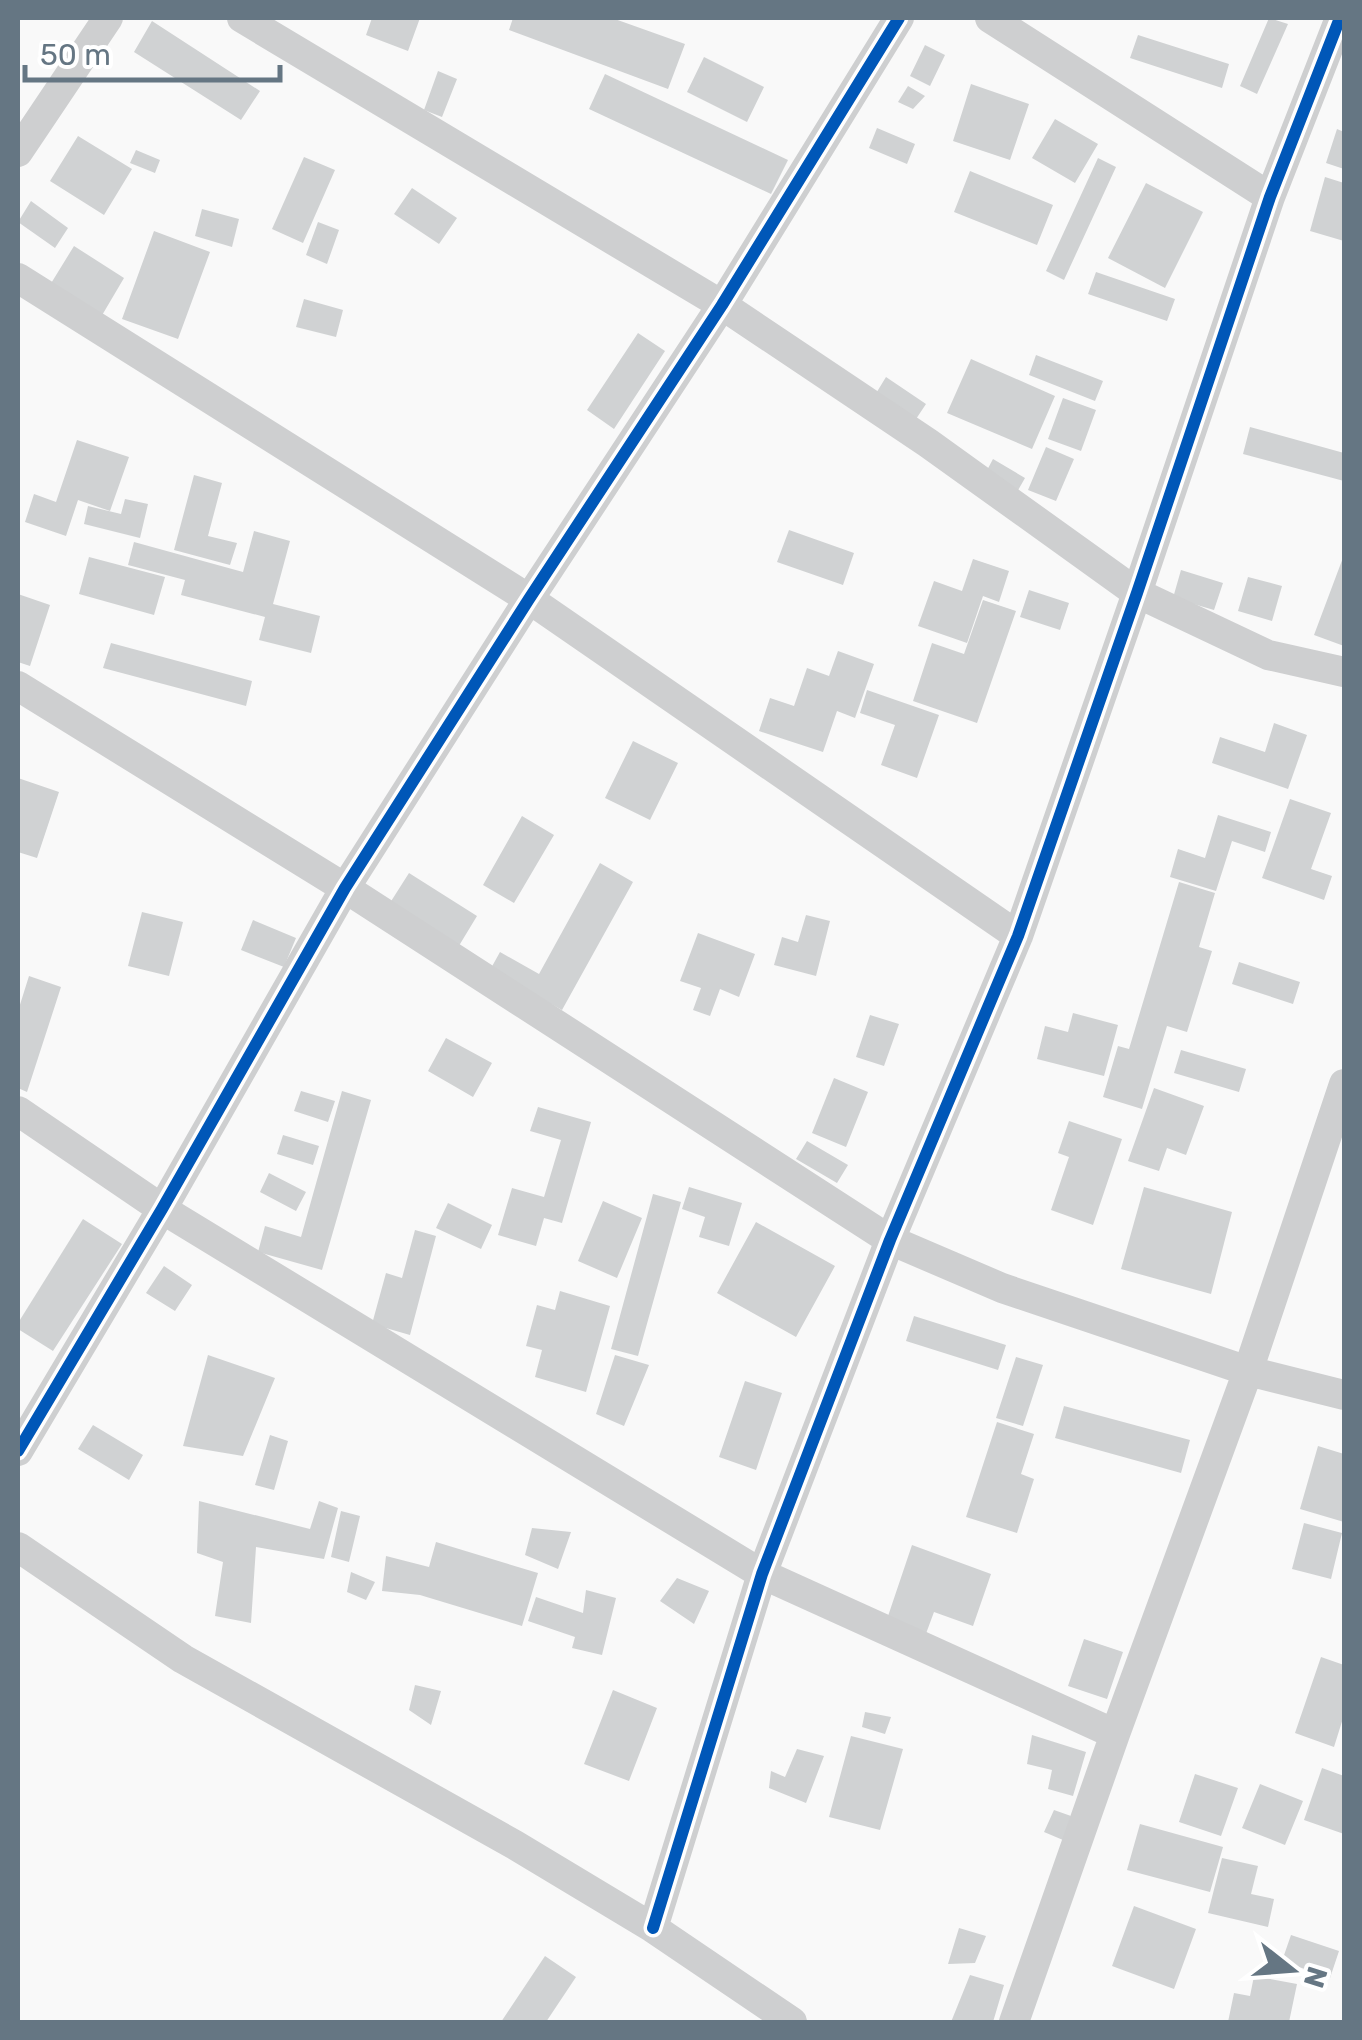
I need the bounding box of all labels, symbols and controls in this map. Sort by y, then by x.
scale bar [25,20,280,82]
text: 50 m [40,37,111,73]
north arrow [1242,1920,1342,2020]
text: N [1297,1963,1334,1992]

